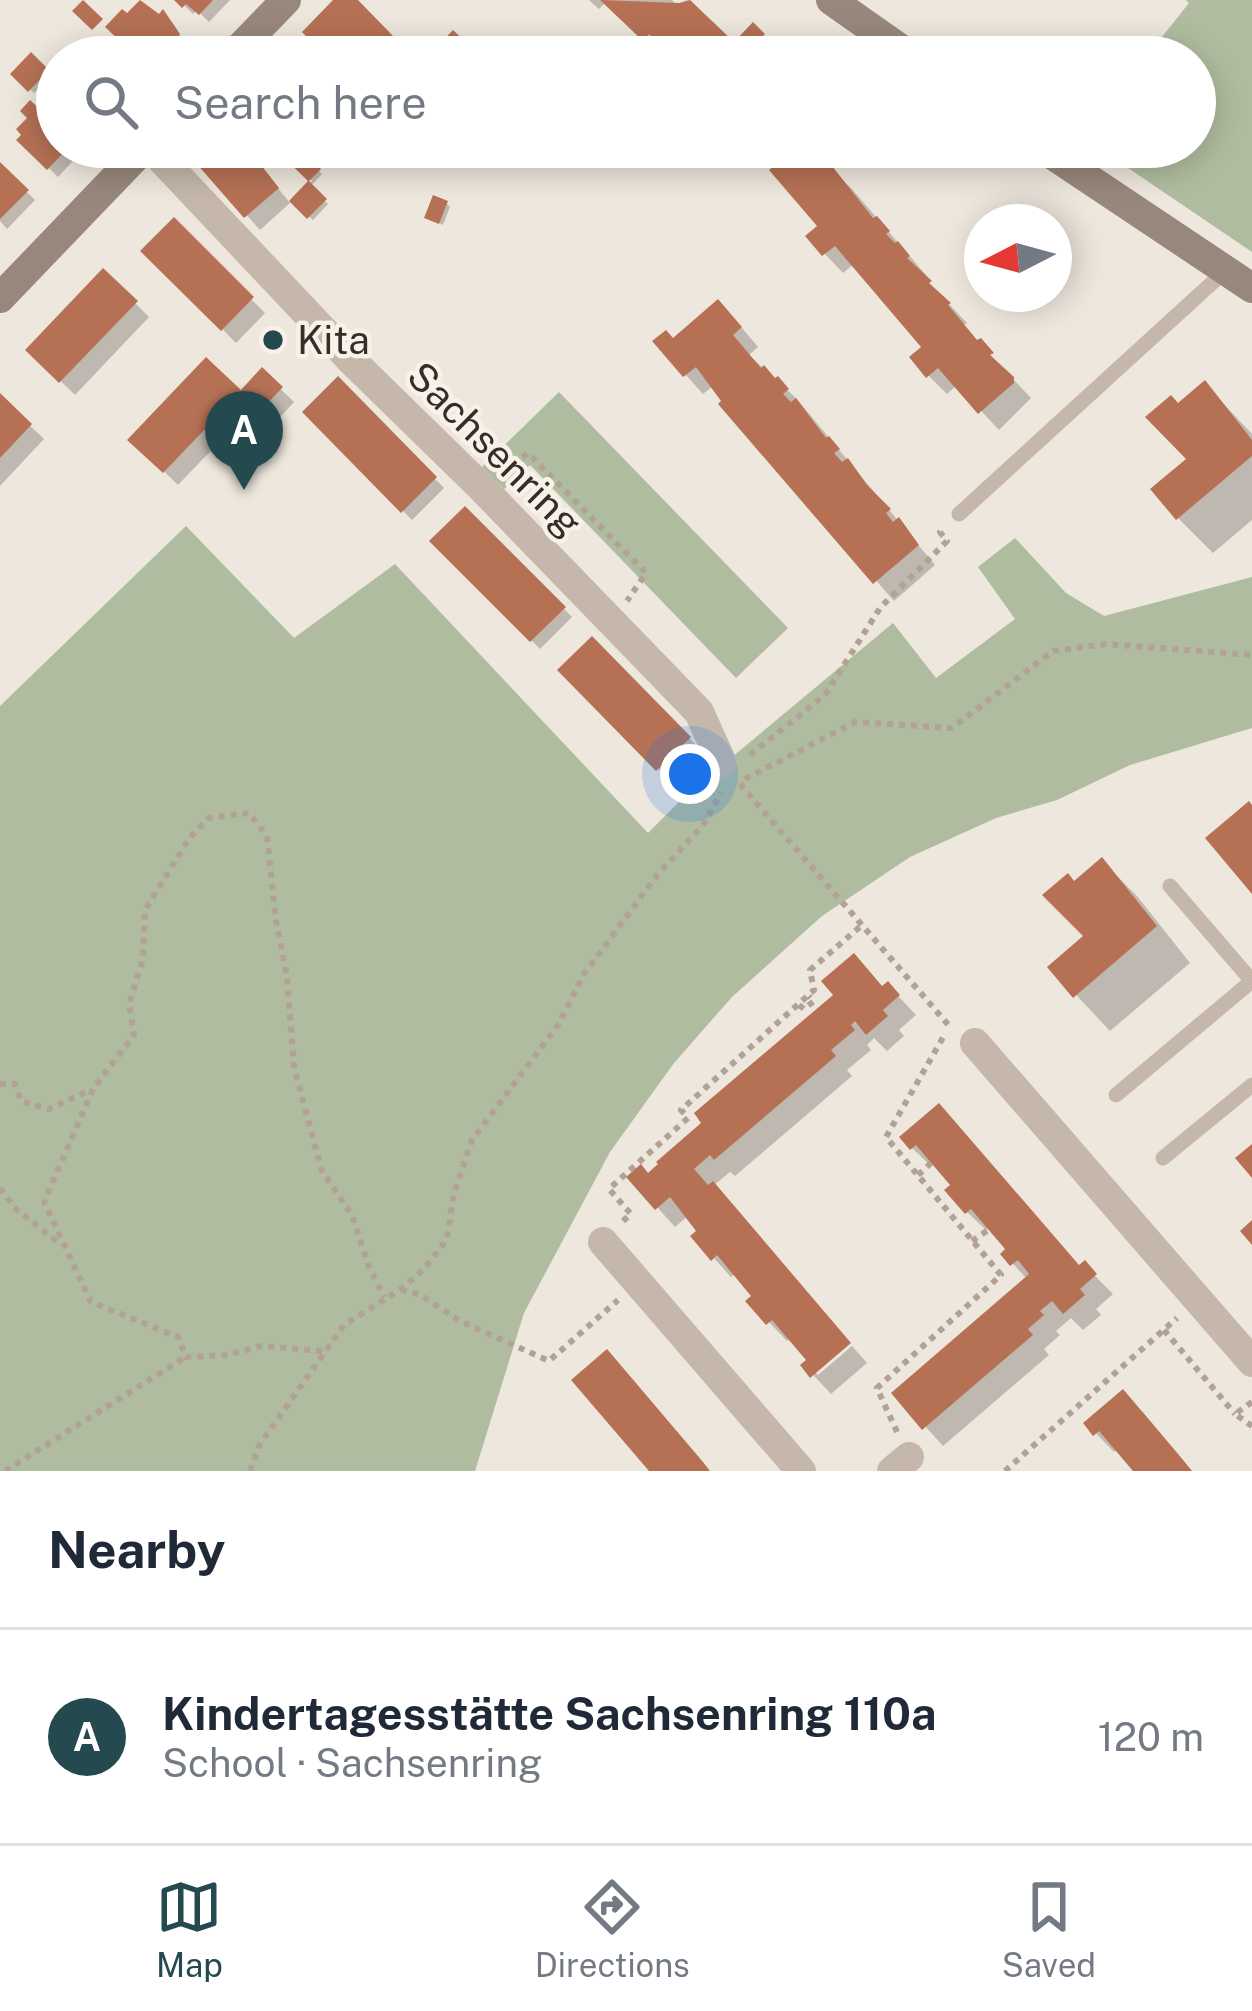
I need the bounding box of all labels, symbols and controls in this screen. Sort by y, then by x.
search box [36,36,1216,168]
icon: search [78,69,144,135]
text: Search here [174,76,427,129]
north arrow [964,204,1072,312]
place label: Kita [297,317,370,363]
marker: Kita [260,327,286,353]
street label: Sachsenring [398,352,592,546]
pin: A [205,391,283,490]
your location [660,744,720,804]
text: Nearby [48,1520,225,1579]
text: Kindertagesstätte Sachsenring 110a [162,1687,937,1740]
text: A [73,1714,101,1760]
text: 120 m [1098,1714,1204,1760]
text: School · Sachsenring [162,1740,542,1786]
tab: Map [156,1874,223,1984]
tab: Directions [535,1874,690,1984]
tab: Saved [1002,1874,1096,1984]

